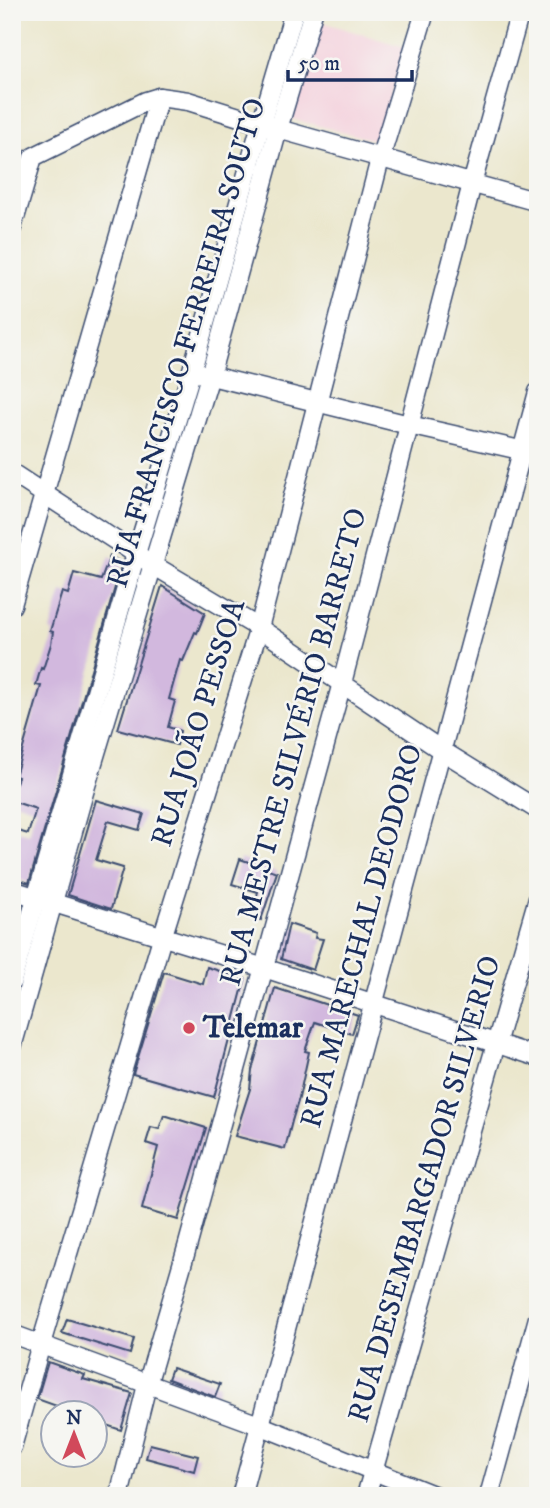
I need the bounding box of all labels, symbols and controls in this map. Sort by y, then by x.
scale bar [288,38,412,82]
text: 50 m [298,51,340,77]
street label: RUA FRANCISCO FERREIRA SOUTO [99,94,275,592]
street label: RUA MESTRE SILVÉRIO BARRETO [211,504,376,990]
street label: RUA JOÃO PESSOA [142,593,255,851]
street label: RUA MARECHAL DEODORO [293,740,431,1132]
street label: RUA DESEMBARGADOR SILVERIO [341,951,509,1427]
place label: Telemar [202,1010,304,1047]
marker: Telemar [181,1020,197,1036]
north arrow [38,1400,108,1470]
text: N [66,1407,82,1430]

